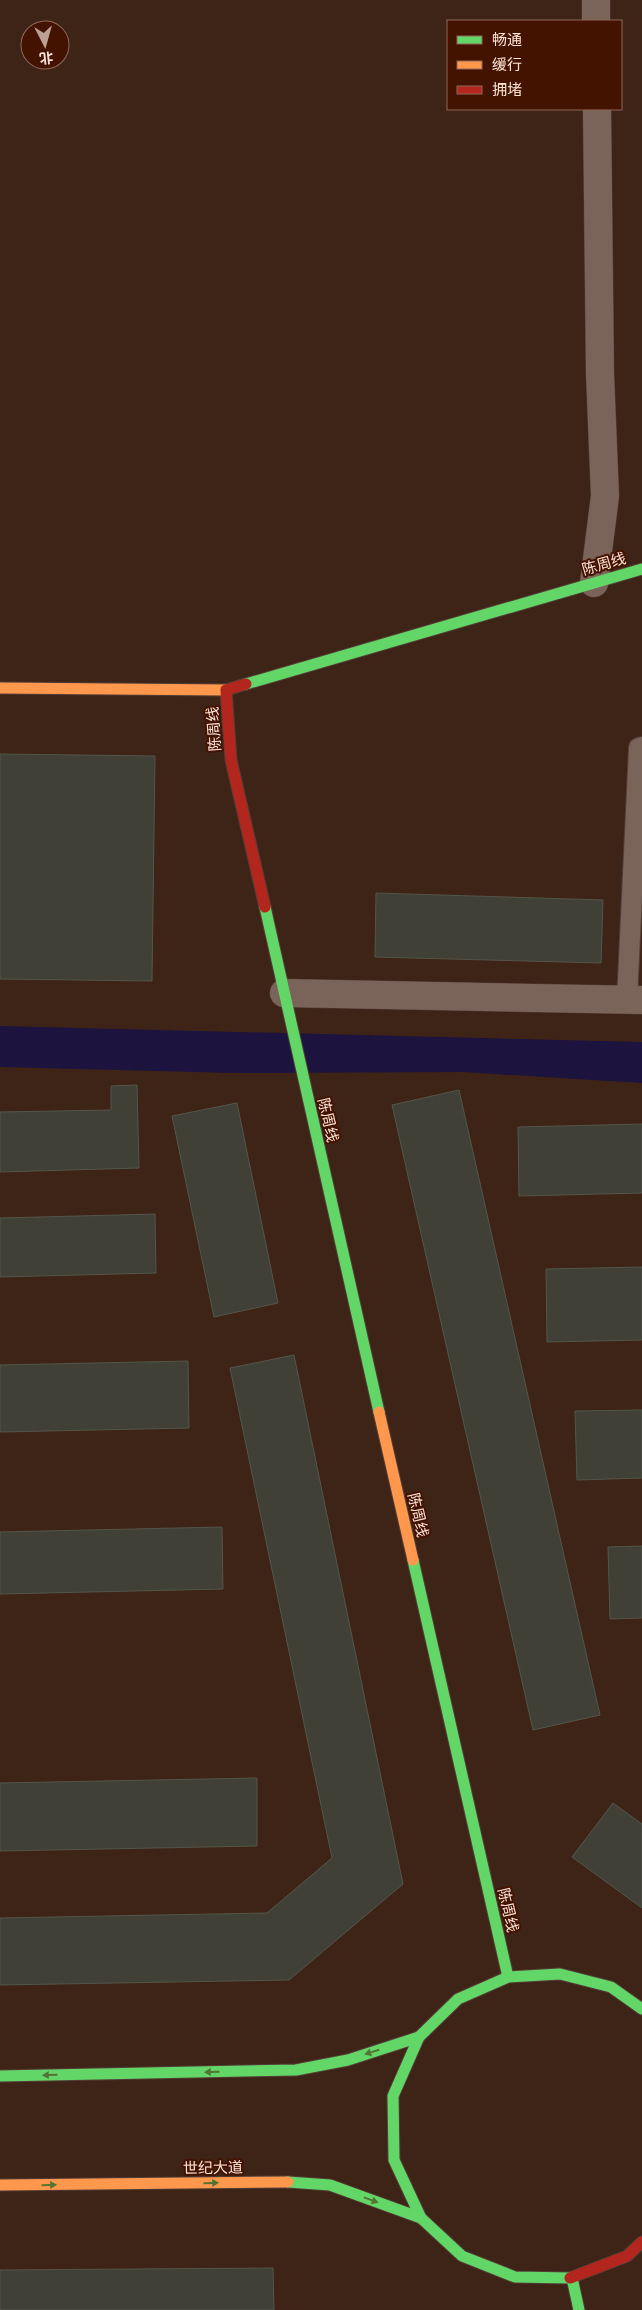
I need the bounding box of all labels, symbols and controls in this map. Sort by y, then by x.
north arrow [20,20,70,70]
legend [447,20,622,110]
text: 畅通 [492,31,522,49]
text: 北 [38,48,54,67]
text: 缓行 [492,56,522,74]
text: 拥堵 [492,81,522,99]
street label: 陈周线 [580,549,628,579]
street label: 陈周线 [203,706,225,752]
street label: 陈周线 [314,1096,342,1144]
street label: 陈周线 [404,1491,432,1539]
street label: 陈周线 [494,1886,522,1934]
one-way arrow [365,2049,380,2056]
one-way arrow [204,2068,220,2076]
one-way arrow [41,2071,57,2079]
street label: 世纪大道 [183,2158,243,2178]
one-way arrow [203,2179,219,2187]
one-way arrow [41,2181,57,2189]
one-way arrow [364,2196,379,2204]

